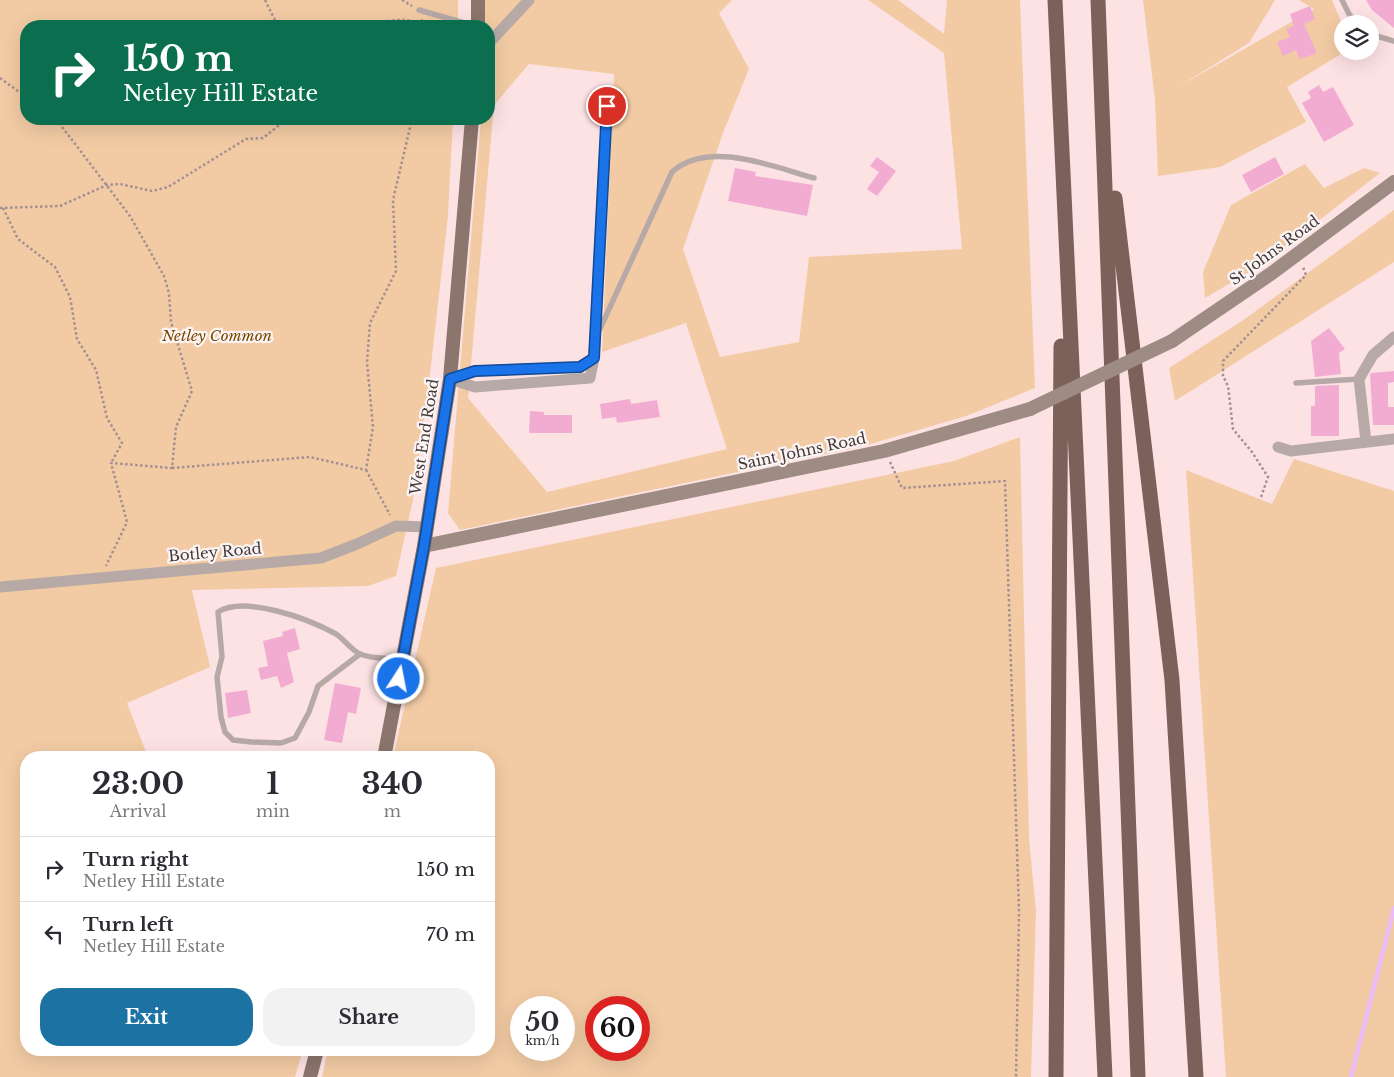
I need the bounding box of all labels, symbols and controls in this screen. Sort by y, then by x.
map controls [1334,15,1379,60]
button: layers [1334,15,1379,60]
text: 150 m [123,37,234,80]
icon: right [40,40,105,105]
text: Netley Hill Estate [123,80,318,107]
pin [586,85,628,127]
icon: arrive [593,92,621,120]
street label: St Johns Road [1225,211,1323,289]
park label: Netley Common [161,326,272,345]
street label: West End Road [405,378,443,497]
street label: Saint Johns Road [736,428,868,474]
street label: Botley Road [168,538,262,566]
position arrow [372,652,424,704]
text: 23:00 [92,765,184,802]
text: 1 [266,765,279,802]
text: 340 [362,765,423,802]
text: Arrival [110,801,166,821]
text: min [256,801,290,821]
text: m [384,801,401,821]
text: Turn right [83,848,189,871]
icon: right [40,855,68,883]
text: 150 m [416,858,475,881]
text: Netley Hill Estate [83,871,225,891]
text: Turn left [83,913,174,936]
icon: left [40,920,68,948]
text: 70 m [426,923,475,946]
text: Netley Hill Estate [83,936,225,956]
button: Exit [40,988,253,1046]
button: Share [263,988,475,1046]
speed limit sign: 60 [585,996,650,1061]
text: 50 [526,1007,559,1038]
text: km/h [525,1033,560,1048]

